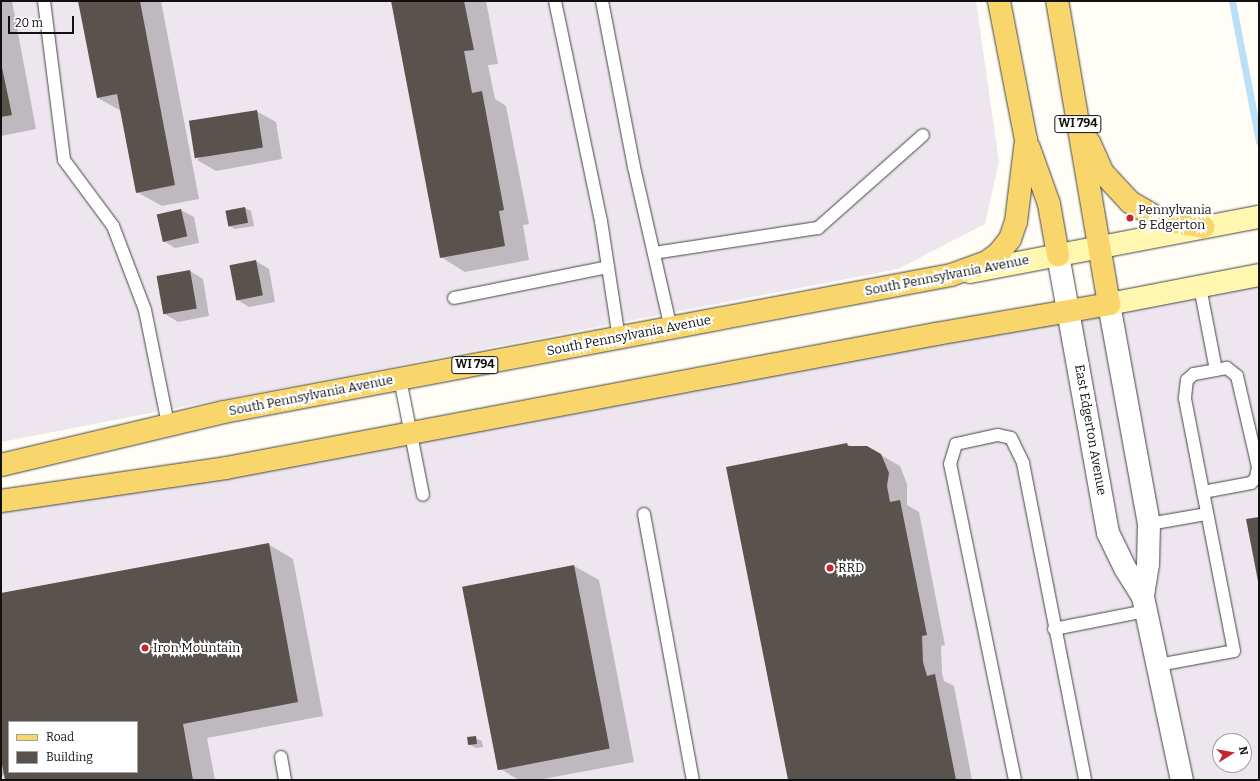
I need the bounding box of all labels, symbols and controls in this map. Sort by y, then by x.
scale bar [10,8,76,34]
text: 20 m [15,16,43,30]
road number: WI 794 [1054,114,1102,134]
place label: Pennylvania & Edgerton [1138,203,1212,234]
marker: Pennylvania & Edgerton [1125,213,1135,223]
street label: South Pennsylvania Avenue [864,252,1030,300]
street label: South Pennsylvania Avenue [546,312,712,360]
road number: WI 794 [451,355,499,375]
street label: East Edgerton Avenue [1071,363,1109,497]
street label: South Pennsylvania Avenue [228,372,394,420]
place label: RRD [838,560,864,576]
marker: RRD [825,563,835,573]
place label: Iron Mountain [153,640,240,656]
marker: Iron Mountain [140,643,150,653]
legend [8,721,138,773]
text: Road [46,730,74,744]
north arrow [1212,733,1252,773]
text: N [1236,745,1250,756]
text: Building [46,750,93,764]

